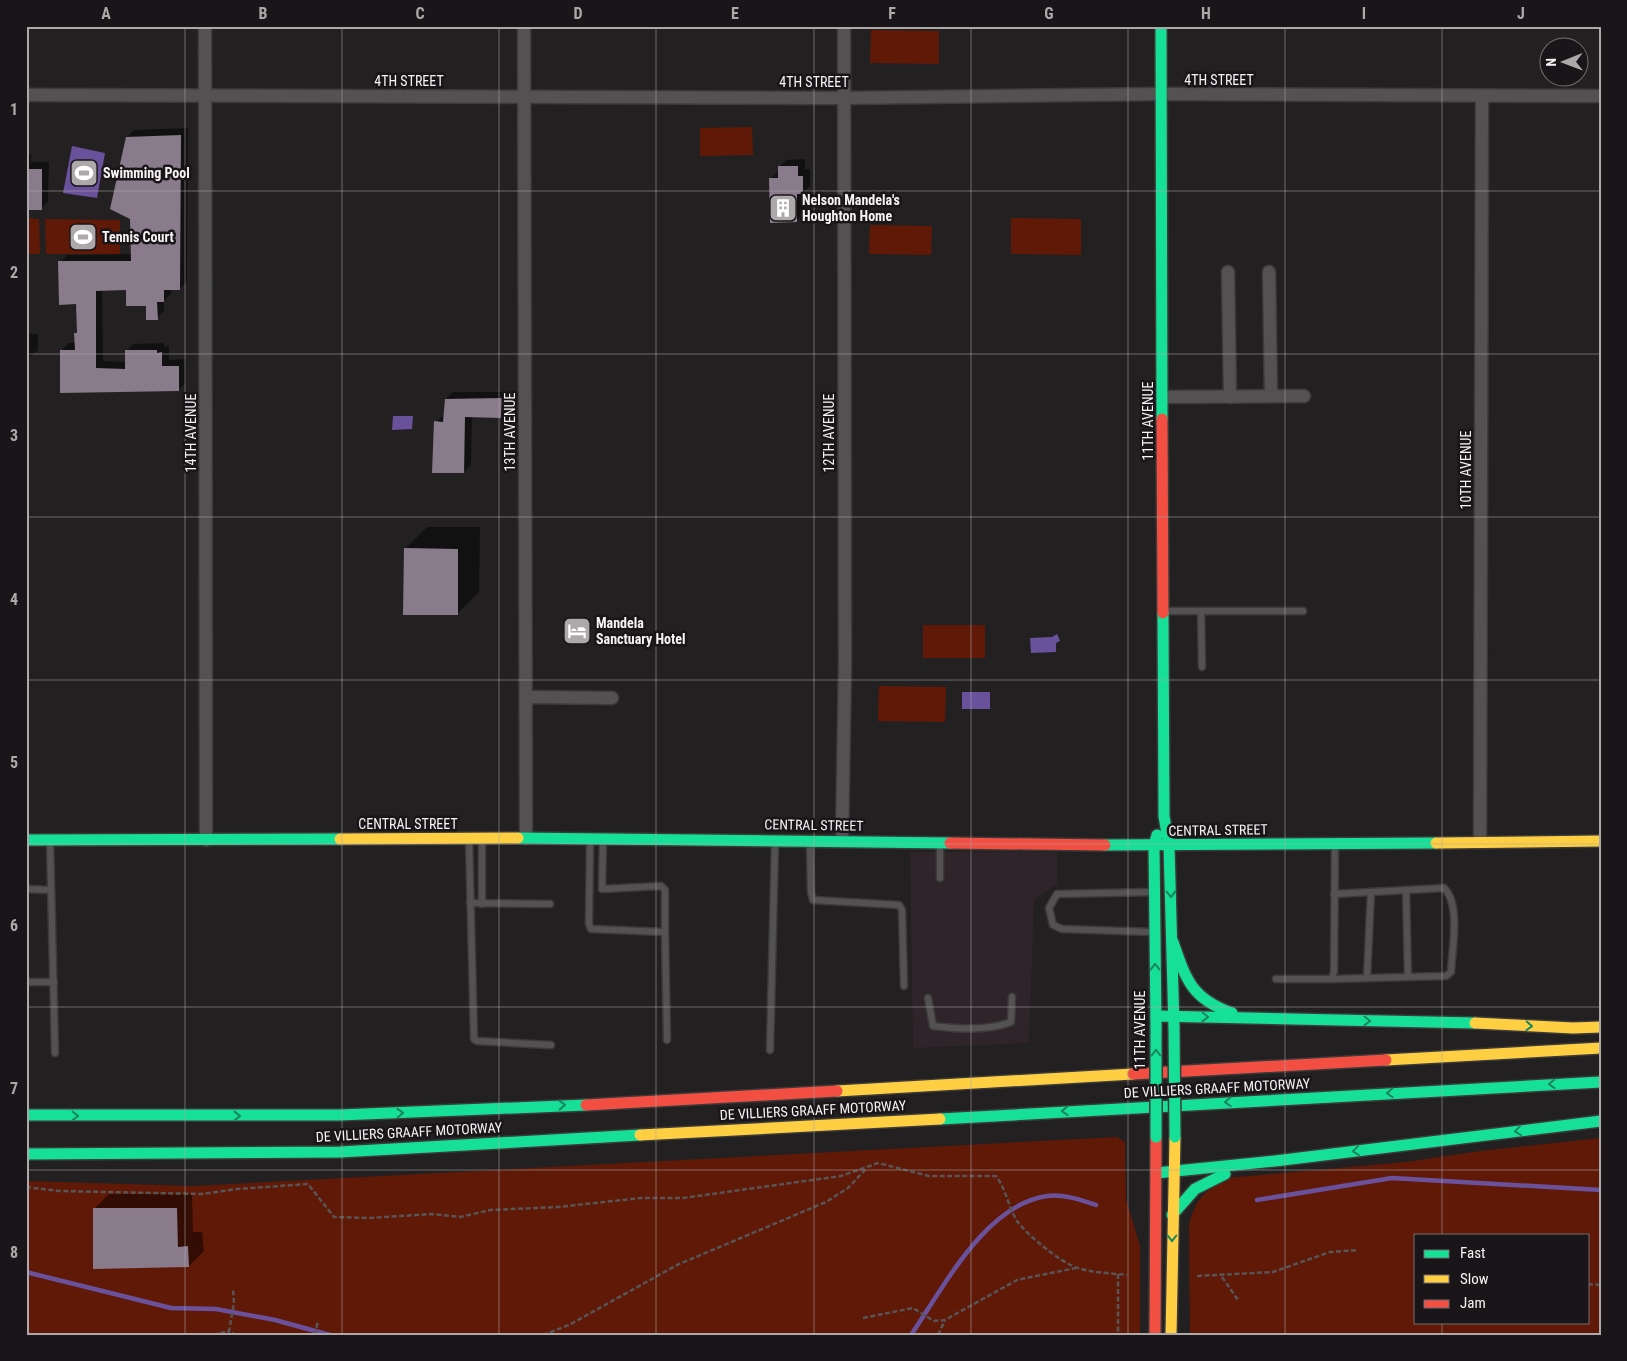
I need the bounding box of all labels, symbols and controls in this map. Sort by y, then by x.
text: A [101,4,111,23]
text: B [259,4,268,23]
text: C [415,4,425,23]
text: D [573,4,583,23]
text: E [731,4,739,23]
text: F [888,4,896,23]
text: G [1044,4,1054,23]
text: H [1201,4,1211,23]
text: I [1362,4,1366,23]
text: J [1517,4,1525,23]
north arrow [1540,38,1590,88]
text: N [1543,58,1559,67]
street label: 4TH STREET [1184,72,1254,88]
street label: 4TH STREET [374,73,444,89]
street label: 4TH STREET [779,74,849,90]
text: 1 [10,100,18,119]
sports icon: Swimming Pool [69,158,99,188]
place label: Swimming Pool [103,165,190,181]
place label: Nelson Mandela's Houghton Home [802,192,900,224]
building icon: Nelson Mandela's Houghton Home [768,193,798,223]
sports icon: Tennis Court [68,222,98,252]
place label: Tennis Court [102,229,174,245]
text: 2 [10,263,18,282]
street label: 11TH AVENUE [1140,382,1156,460]
street label: 13TH AVENUE [502,393,518,471]
street label: 14TH AVENUE [183,394,199,472]
street label: 12TH AVENUE [821,394,837,472]
text: 3 [10,426,18,445]
street label: 10TH AVENUE [1458,431,1474,509]
text: 4 [10,590,18,609]
place label: Mandela Sanctuary Hotel [596,615,686,647]
hotel icon: Mandela Sanctuary Hotel [562,616,592,646]
text: 5 [10,753,18,772]
street label: CENTRAL STREET [358,816,458,832]
street label: CENTRAL STREET [764,816,864,834]
street label: CENTRAL STREET [1168,821,1268,839]
one-way arrow [1166,891,1176,899]
text: 6 [10,916,18,935]
one-way arrow [1150,963,1160,971]
street label: 11TH AVENUE [1132,991,1148,1069]
one-way arrow [1201,1012,1209,1022]
one-way arrow [1364,1016,1371,1026]
one-way arrow [1526,1020,1534,1031]
one-way arrow [1151,1049,1161,1057]
street label: DE VILLIERS GRAAFF MOTORWAY [1123,1075,1311,1101]
text: 7 [10,1079,18,1098]
one-way arrow [1548,1079,1556,1090]
one-way arrow [1386,1088,1394,1099]
street label: DE VILLIERS GRAAFF MOTORWAY [719,1097,907,1123]
one-way arrow [1223,1097,1231,1108]
one-way arrow [559,1100,567,1111]
one-way arrow [1061,1106,1069,1117]
one-way arrow [396,1108,404,1118]
one-way arrow [72,1111,79,1121]
one-way arrow [234,1111,242,1121]
street label: DE VILLIERS GRAAFF MOTORWAY [315,1119,503,1145]
one-way arrow [1513,1125,1521,1136]
one-way arrow [1352,1145,1360,1156]
one-way arrow [1167,1234,1177,1242]
legend [1414,1234,1590,1324]
text: 8 [10,1243,18,1262]
text: Fast [1460,1244,1485,1262]
text: Slow [1460,1270,1489,1288]
text: Jam [1460,1294,1486,1312]

